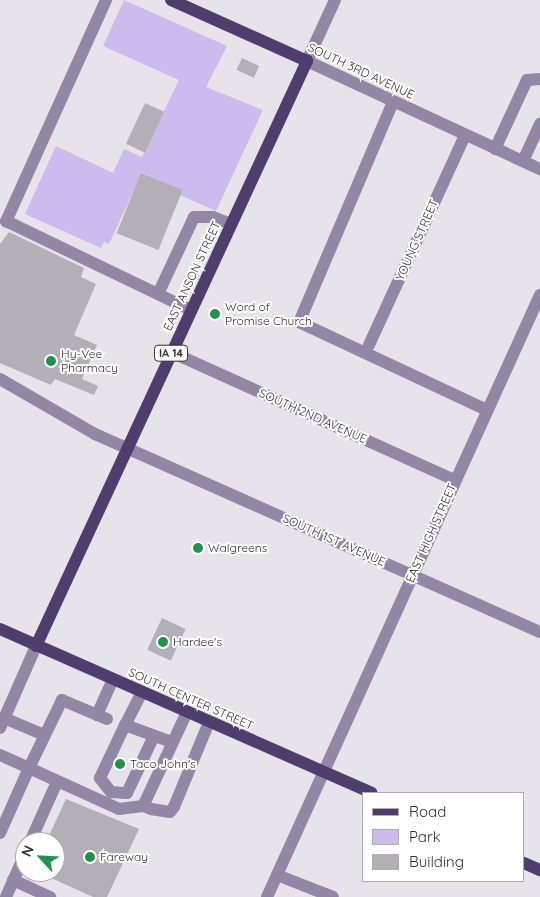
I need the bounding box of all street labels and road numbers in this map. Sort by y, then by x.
street label: SOUTH 3RD AVENUE [306,40,416,102]
street label: YOUNG STREET [393,197,441,283]
street label: EAST ANSON STREET [160,219,224,333]
road number: IA 14 [154,344,188,362]
street label: SOUTH 2ND AVENUE [257,386,369,446]
street label: EAST HIGH STREET [403,481,459,585]
street label: SOUTH 1ST AVENUE [280,511,388,569]
street label: SOUTH CENTER STREET [126,665,256,733]

